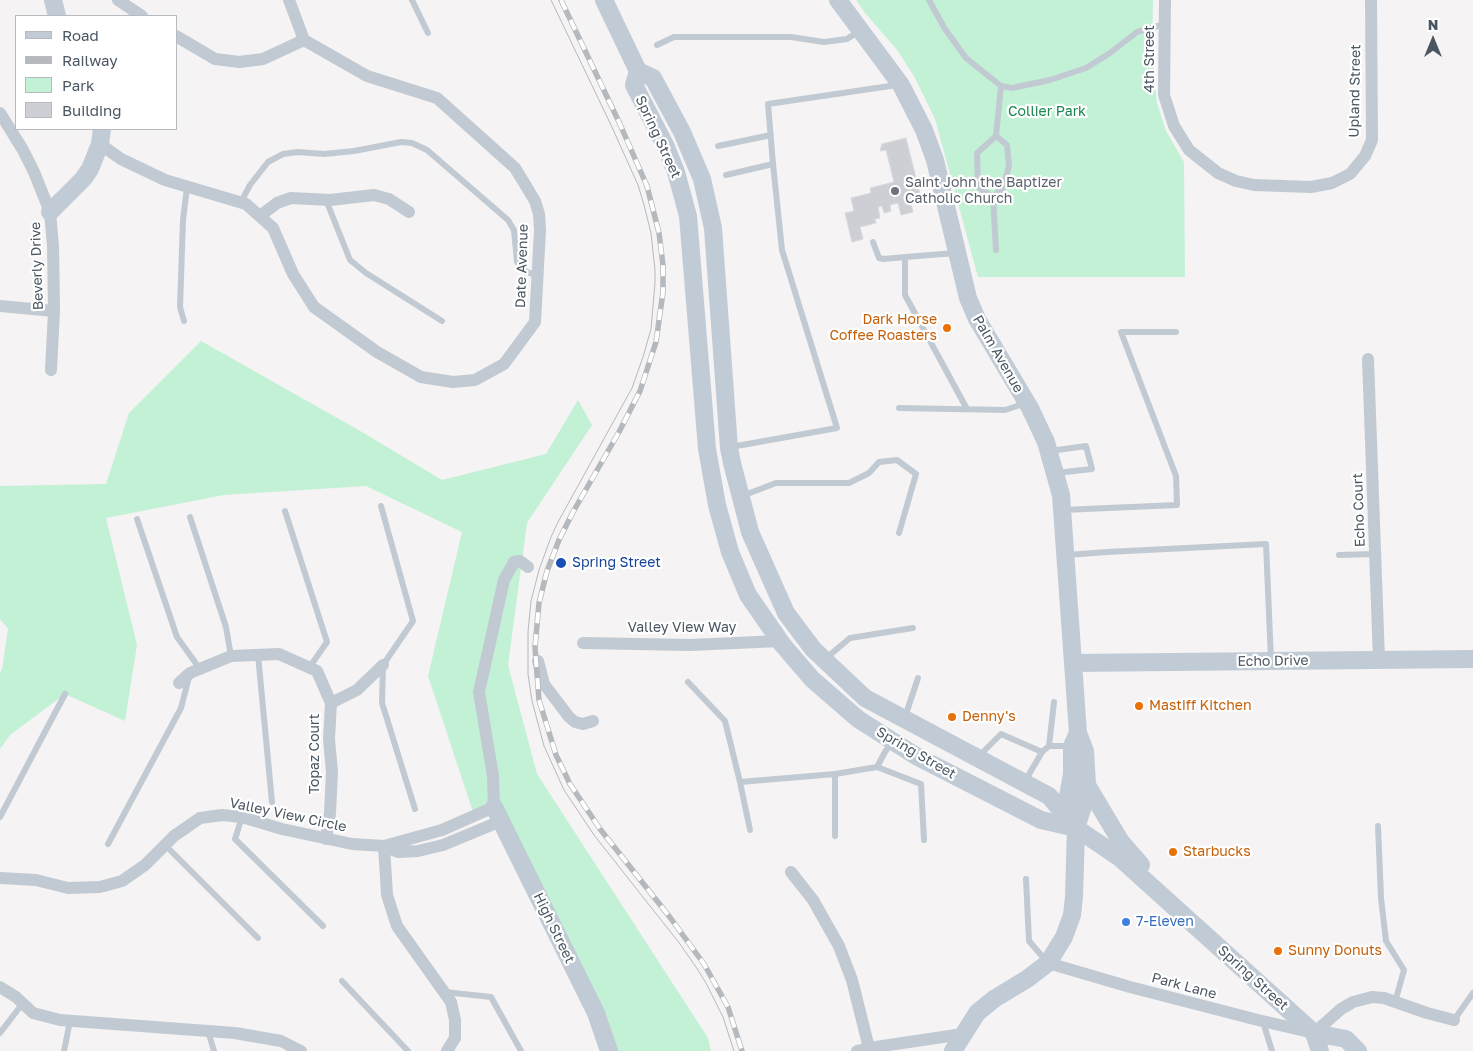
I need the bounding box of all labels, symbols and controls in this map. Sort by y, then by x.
legend [15,15,178,130]
north arrow [1408,15,1458,65]
text: N [1428,16,1438,33]
street label: 4th Street [1142,25,1158,93]
text: Road [62,26,99,44]
street label: Upland Street [1346,44,1364,138]
text: Railway [62,51,118,69]
text: Park [62,76,94,94]
street label: Spring Street [632,93,684,181]
text: Building [62,101,122,119]
park label: Collier Park [1008,104,1086,120]
place label: Saint John the Baptizer Catholic Church [905,175,1062,208]
marker: Saint John the Baptizer Catholic Church [889,185,901,197]
street label: Beverly Drive [27,221,47,311]
street label: Date Avenue [512,224,532,308]
place label: Dark Horse Coffee Roasters [830,312,937,344]
street label: Palm Avenue [969,312,1027,396]
marker: Dark Horse Coffee Roasters [941,322,953,334]
street label: Echo Court [1349,473,1369,547]
place label: Spring Street [572,555,661,571]
marker: Spring Street [554,556,568,570]
street label: Valley View Way [628,620,736,636]
street label: Echo Drive [1237,652,1309,670]
place label: Mastiff Kitchen [1149,698,1252,714]
marker: Mastiff Kitchen [1133,700,1145,712]
place label: Denny's [962,709,1016,725]
marker: Denny's [946,711,958,723]
street label: Topaz Court [307,714,323,794]
street label: Spring Street [873,723,959,783]
street label: Valley View Circle [228,794,348,836]
place label: Starbucks [1183,844,1251,860]
marker: Starbucks [1167,846,1179,858]
street label: High Street [530,890,578,966]
place label: 7-Eleven [1136,914,1194,930]
marker: 7-Eleven [1120,916,1132,928]
street label: Spring Street [1214,942,1292,1014]
place label: Sunny Donuts [1288,943,1382,959]
marker: Sunny Donuts [1272,945,1284,957]
street label: Park Lane [1150,969,1218,1003]

